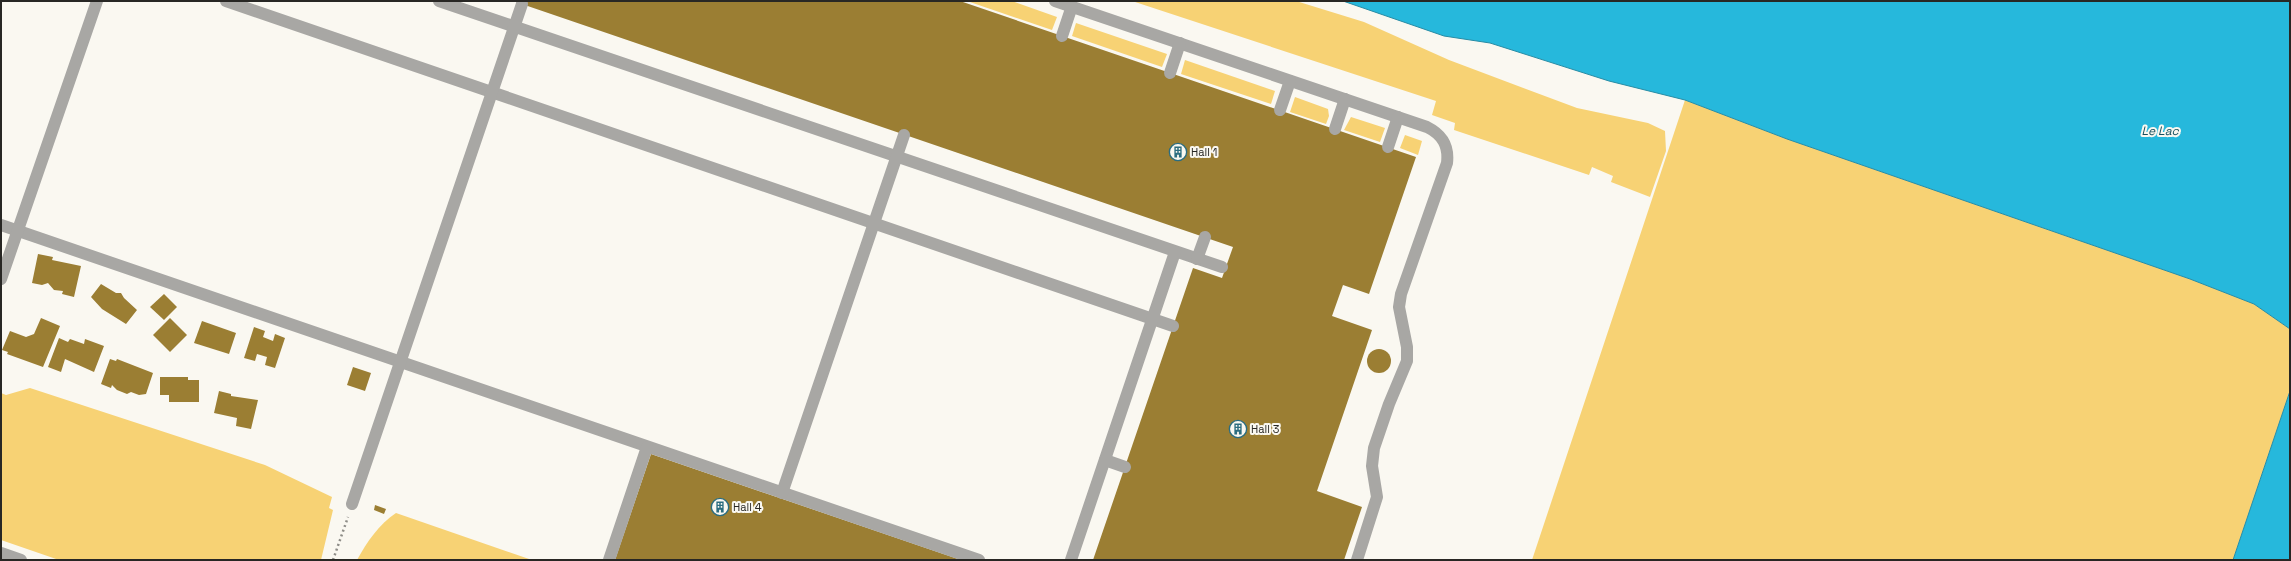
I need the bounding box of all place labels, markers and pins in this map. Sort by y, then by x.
building icon: Hall 1 [1168,142,1188,162]
place label: Hall 1 [1191,145,1217,159]
building icon: Hall 3 [1228,419,1248,439]
place label: Hall 3 [1251,422,1280,436]
building icon: Hall 4 [710,497,730,517]
place label: Hall 4 [733,500,762,514]

